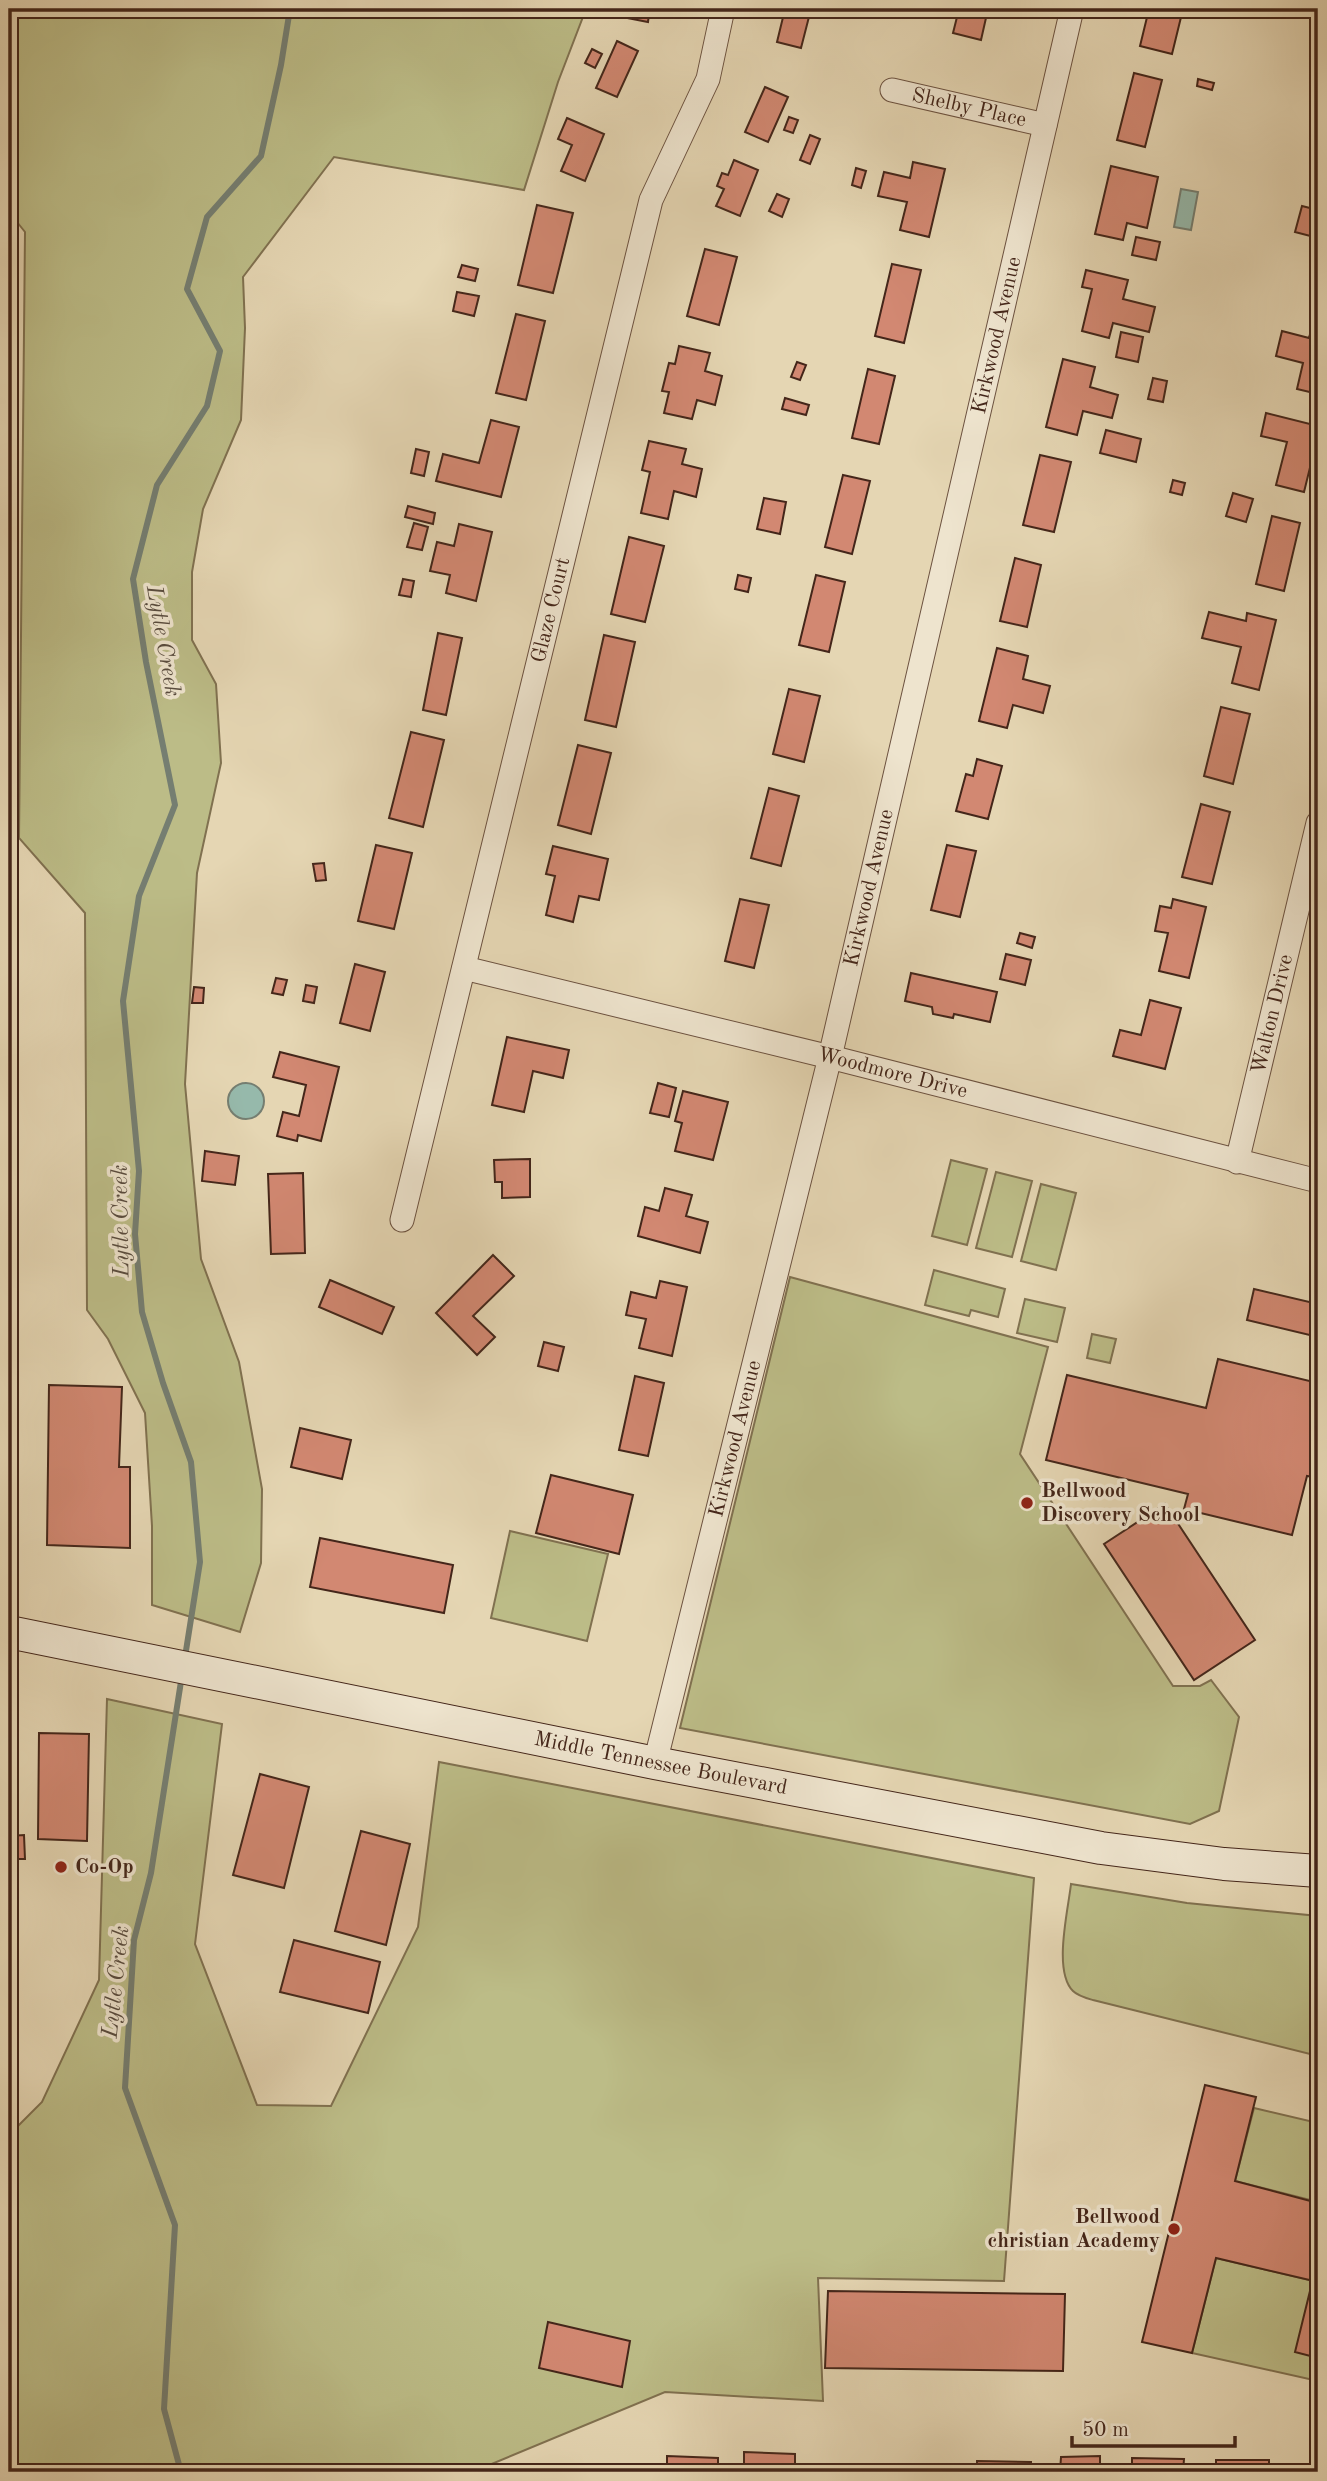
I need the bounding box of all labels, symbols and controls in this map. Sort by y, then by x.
street label: Shelby Place [910,84,1028,131]
street label: Kirkwood Avenue [968,255,1025,416]
street label: Glaze Court [528,555,574,665]
water label: Lytle Creek [141,582,184,699]
street label: Kirkwood Avenue [841,807,897,969]
street label: Walton Drive [1248,952,1297,1076]
street label: Woodmore Drive [815,1044,970,1102]
water label: Lytle Creek [109,1164,134,1279]
street label: Kirkwood Avenue [706,1358,765,1519]
place label: Bellwood Discovery School [1041,1481,1200,1526]
marker: Bellwood Discovery School [1019,1495,1035,1511]
street label: Middle Tennessee Boulevard [532,1728,789,1799]
place label: Co-Op [75,1857,134,1878]
marker: Co-Op [53,1859,69,1875]
water label: Lytle Creek [99,1925,134,2040]
place label: Bellwood christian Academy [987,2207,1160,2252]
marker: Bellwood christian Academy [1166,2221,1182,2237]
scale bar [1072,2404,1234,2448]
text: 50 m [1082,2420,1129,2441]

